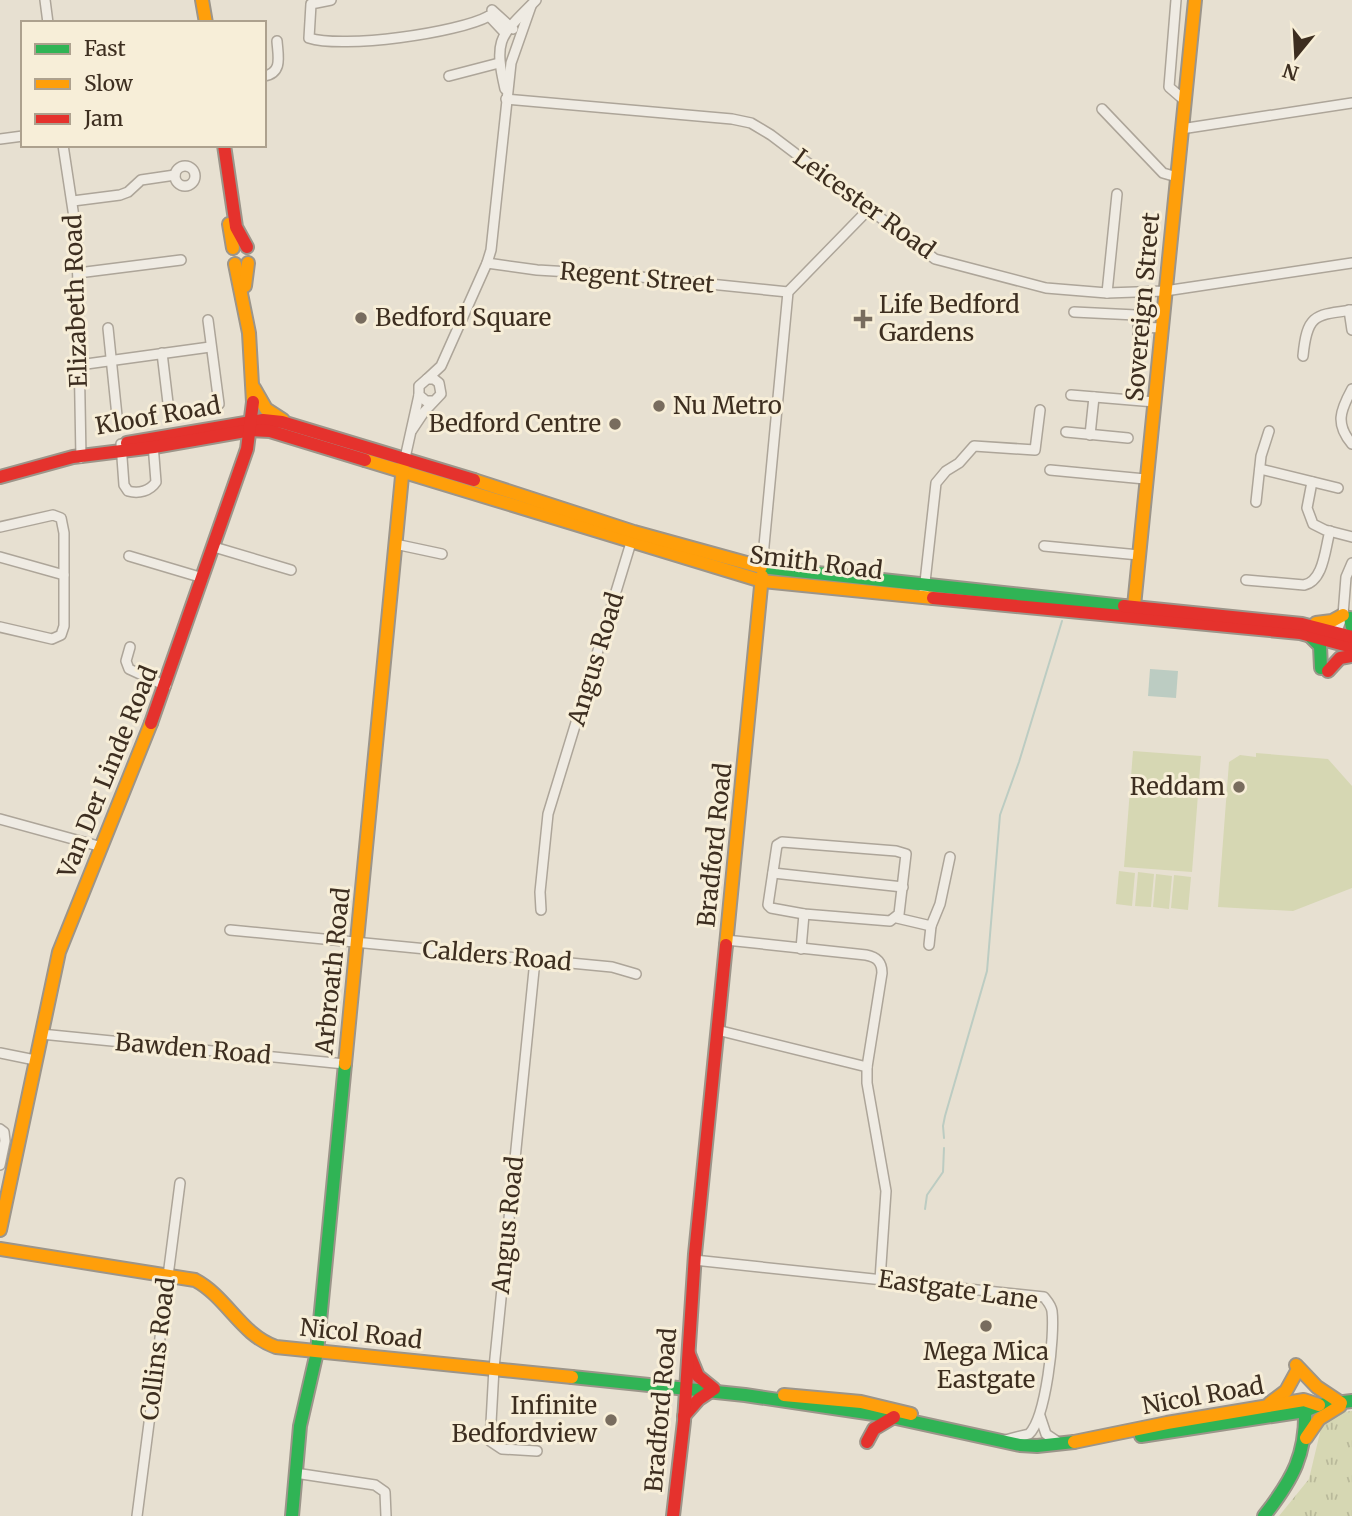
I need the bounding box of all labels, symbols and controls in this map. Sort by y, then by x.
legend [21,21,266,147]
north arrow [1261,21,1331,91]
text: Fast [84,35,126,62]
text: N [1280,58,1302,86]
text: Slow [84,70,133,97]
text: Jam [83,105,123,132]
street label: Leicester Road [787,142,941,265]
street label: Sovereign Street [1119,210,1166,403]
street label: Elizabeth Road [57,214,94,388]
street label: Regent Street [558,255,716,300]
place label: Life Bedford Gardens [879,289,1020,348]
place label: Bedford Square [375,302,551,333]
marker: Life Bedford Gardens [853,309,873,329]
marker: Bedford Square [353,310,369,326]
street label: Kloof Road [93,389,223,442]
place label: Nu Metro [673,390,782,421]
marker: Nu Metro [651,398,667,414]
place label: Bedford Centre [428,408,601,439]
marker: Bedford Centre [607,416,623,432]
street label: Smith Road [748,539,885,586]
street label: Angus Road [560,588,631,730]
street label: Van Der Linde Road [50,661,164,883]
street label: Bradford Road [690,761,739,929]
place label: Reddam [1130,771,1225,802]
marker: Reddam [1231,779,1247,795]
street label: Arbroath Road [308,886,357,1057]
street label: Calders Road [421,934,573,977]
street label: Bawden Road [114,1026,272,1071]
street label: Angus Road [485,1155,530,1296]
street label: Eastgate Lane [876,1263,1040,1316]
street label: Collins Road [133,1276,182,1422]
street label: Nicol Road [298,1312,424,1355]
marker: Mega Mica Eastgate [978,1318,994,1334]
street label: Bradford Road [638,1326,683,1494]
place label: Mega Mica Eastgate [923,1336,1049,1395]
street label: Nicol Road [1140,1370,1266,1421]
place label: Infinite Bedfordview [451,1390,598,1449]
marker: Infinite Bedfordview [603,1412,619,1428]

